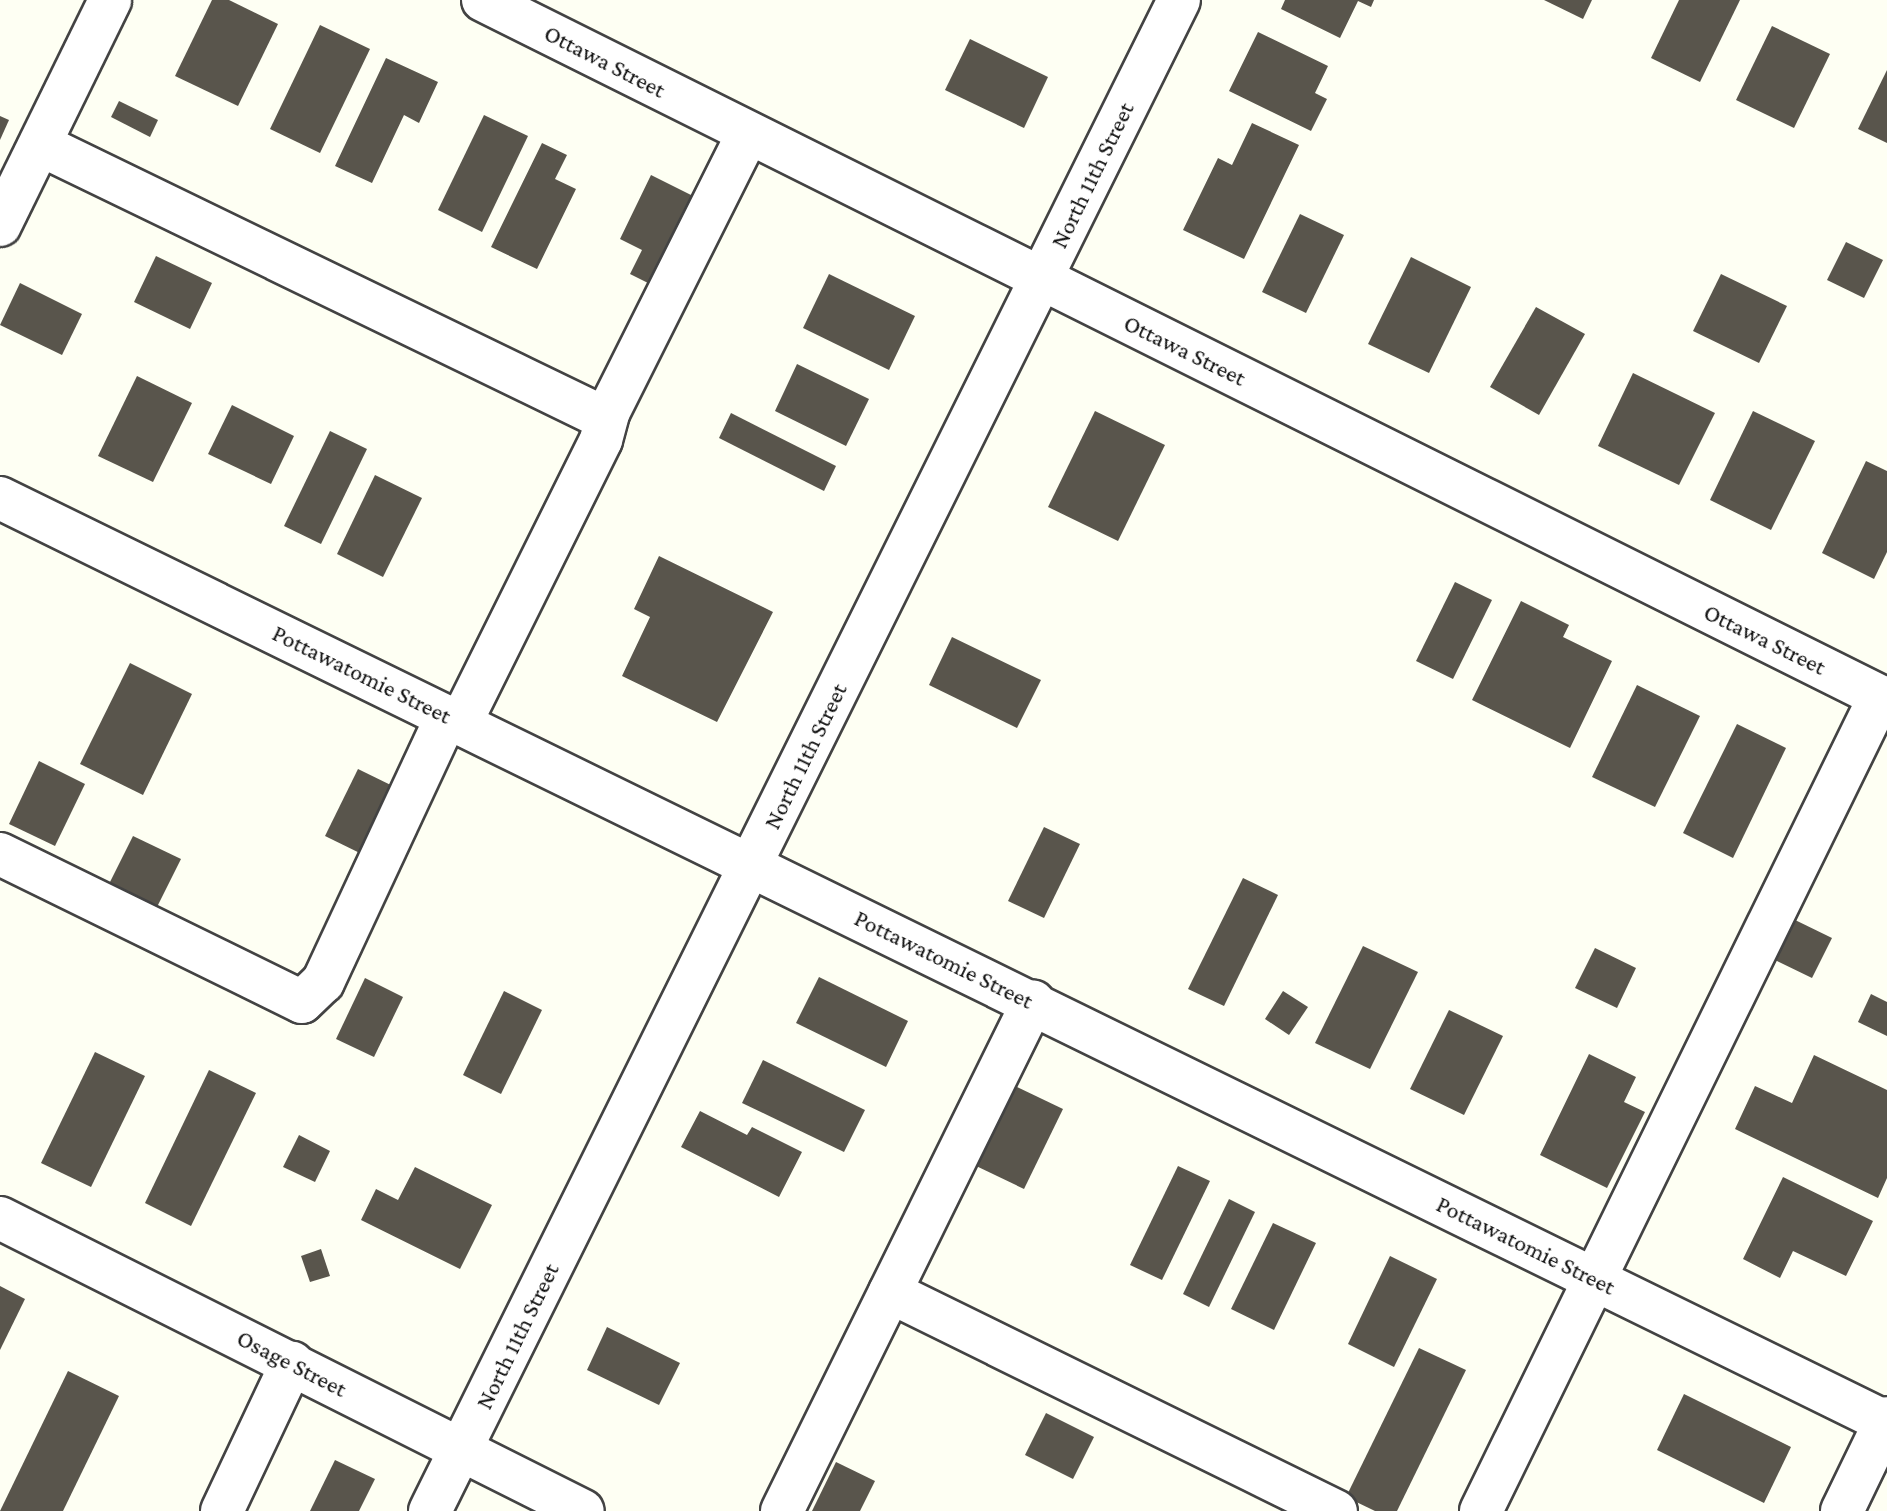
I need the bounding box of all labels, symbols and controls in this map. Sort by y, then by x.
street label: Ottawa Street [540,18,670,104]
street label: North 11th Street [1044,97,1140,253]
street label: Ottawa Street [1119,308,1251,392]
street label: Ottawa Street [1699,597,1831,681]
street label: Pottawatomie Street [268,618,456,730]
street label: North 11th Street [757,678,853,834]
street label: Pottawatomie Street [850,903,1038,1015]
street label: Pottawatomie Street [1432,1189,1620,1301]
street label: North 11th Street [469,1258,565,1414]
street label: Osage Street [232,1323,352,1403]

